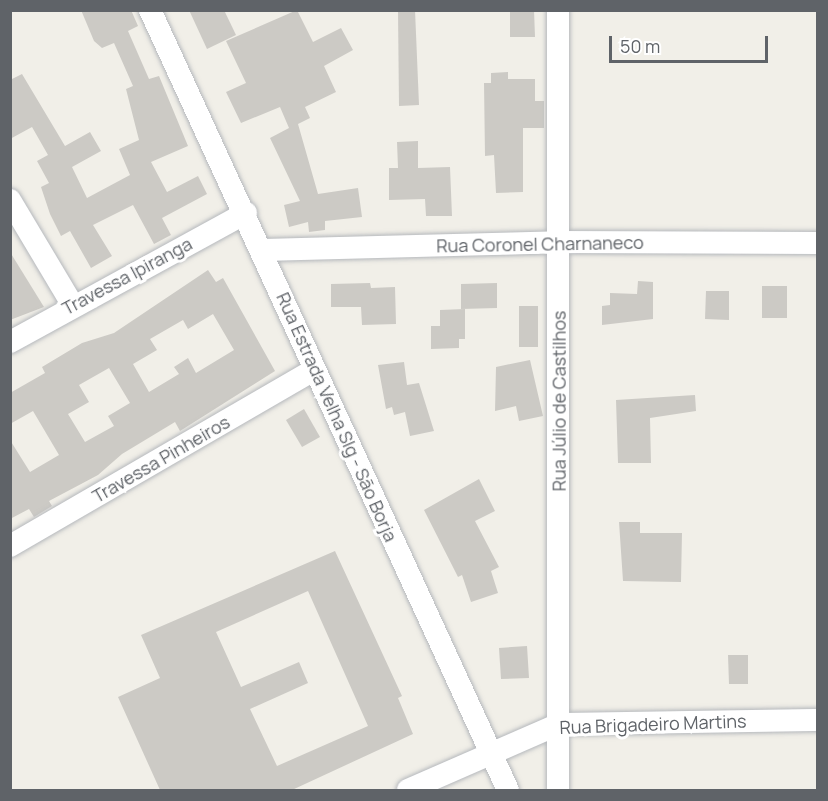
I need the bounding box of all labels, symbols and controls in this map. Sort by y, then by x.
scale bar [612,24,771,62]
text: 50 m [620,34,660,58]
street label: Rua Coronel Charnaneco [436,231,644,257]
street label: Travessa Ipiranga [58,233,196,319]
street label: Rua Estrada Velha Slg - São Borja [272,289,402,545]
street label: Rua Júlio de Castilhos [548,311,570,491]
street label: Travessa Pinheiros [89,411,233,507]
street label: Rua Brigadeiro Martins [559,710,747,738]

